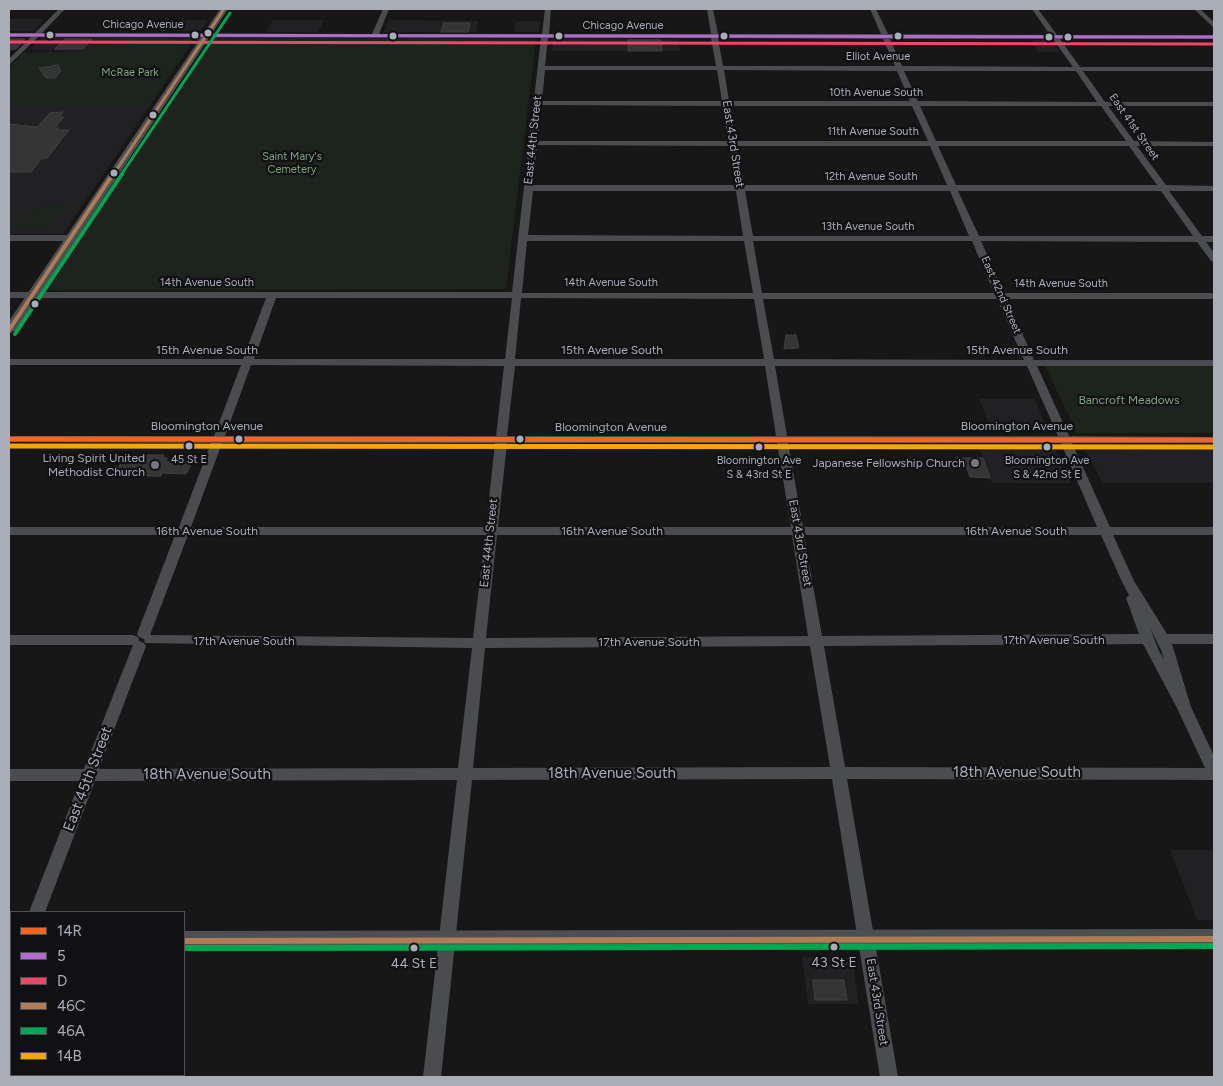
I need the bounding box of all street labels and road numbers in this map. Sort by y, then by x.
street label: Chicago Avenue [103,18,183,32]
street label: Chicago Avenue [583,19,663,33]
street label: Elliot Avenue [846,50,910,64]
street label: 10th Avenue South [829,86,923,100]
street label: East 41st Street [1106,91,1162,163]
street label: East 44th Street [521,95,545,185]
street label: East 43rd Street [719,99,747,189]
street label: 11th Avenue South [827,125,919,139]
street label: 12th Avenue South [824,170,918,184]
street label: 13th Avenue South [821,220,915,234]
street label: East 42nd Street [978,254,1024,336]
street label: 14th Avenue South [160,276,254,290]
street label: 14th Avenue South [564,276,658,290]
street label: 14th Avenue South [1014,277,1108,291]
street label: 15th Avenue South [156,343,258,357]
street label: 15th Avenue South [561,343,663,357]
street label: 15th Avenue South [966,343,1068,357]
street label: Bloomington Avenue [151,419,263,433]
street label: Bloomington Avenue [961,419,1073,433]
street label: Bloomington Avenue [555,420,667,434]
street label: East 44th Street [477,498,501,588]
street label: East 43rd Street [785,498,815,588]
street label: 16th Avenue South [156,524,258,538]
street label: 16th Avenue South [561,524,663,538]
street label: 16th Avenue South [965,524,1067,538]
street label: 17th Avenue South [1003,633,1105,647]
street label: 17th Avenue South [193,634,295,648]
street label: 17th Avenue South [598,635,700,649]
street label: East 45th Street [60,724,116,834]
street label: 18th Avenue South [953,764,1081,782]
street label: 18th Avenue South [548,765,676,783]
street label: 18th Avenue South [143,766,271,784]
street label: East 43rd Street [863,957,891,1047]

